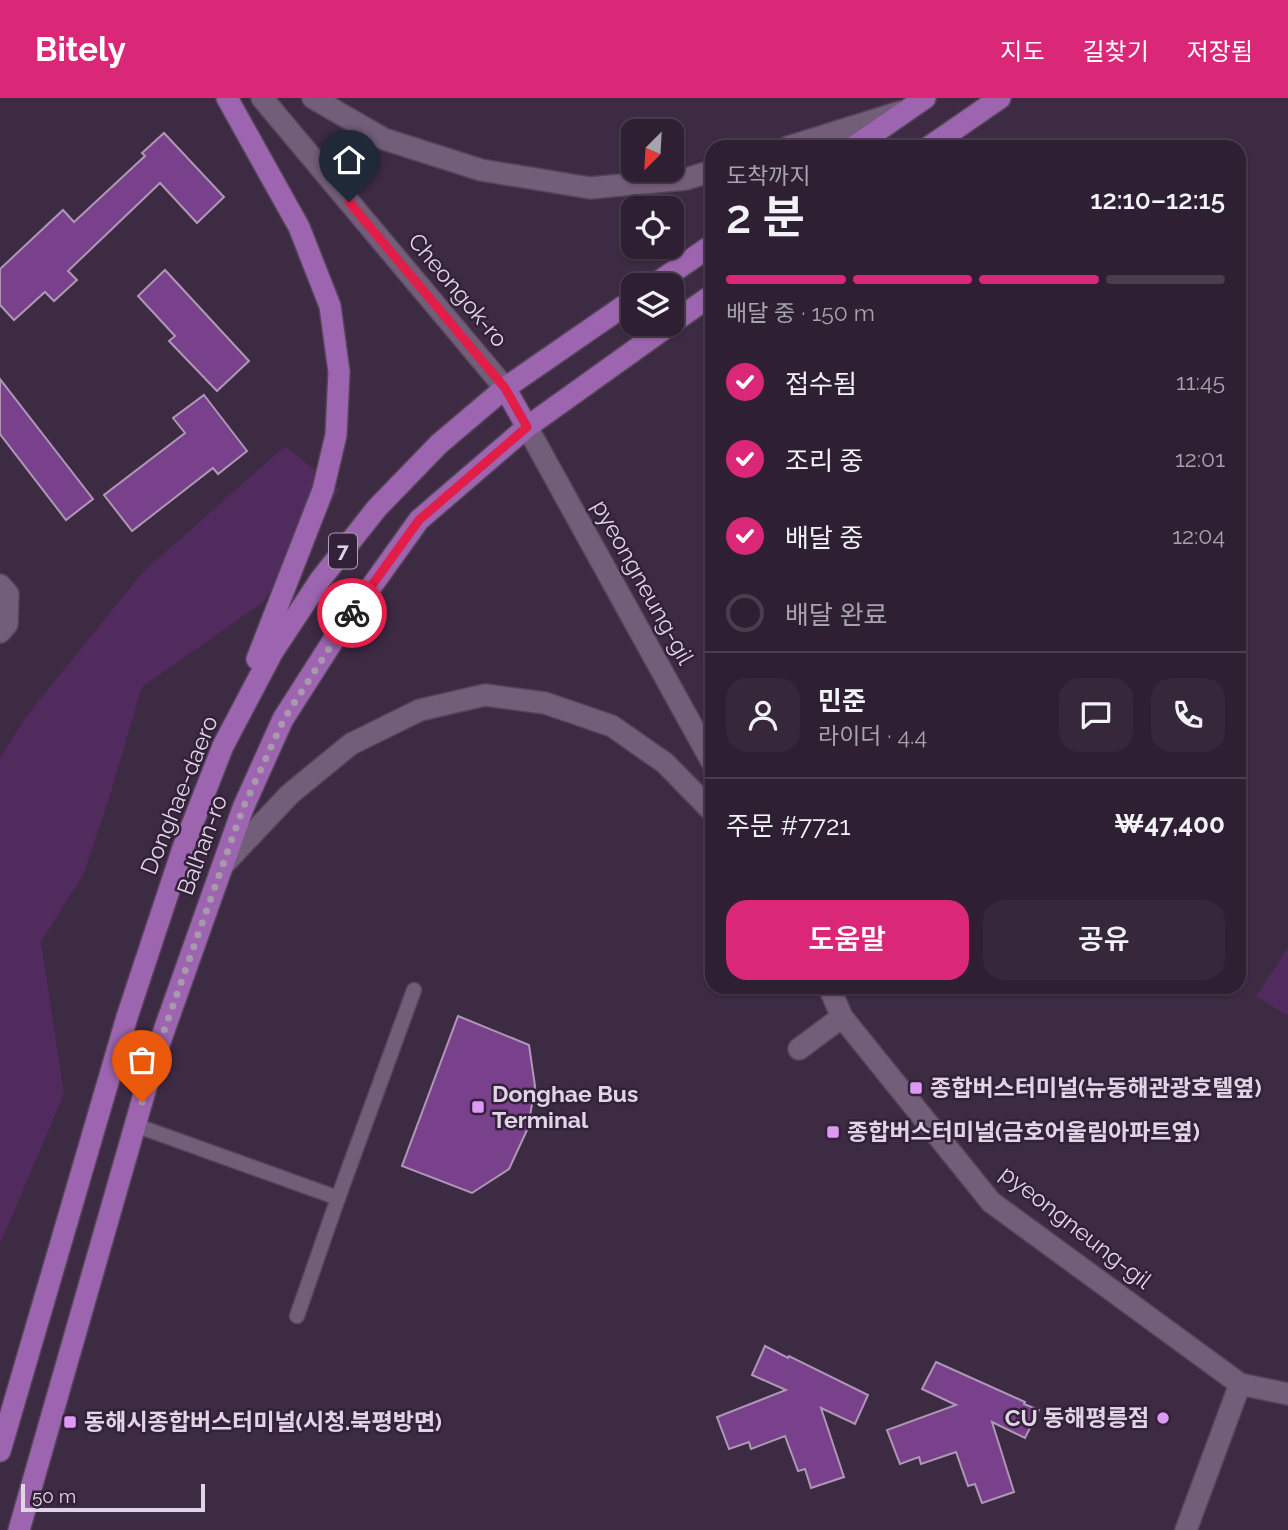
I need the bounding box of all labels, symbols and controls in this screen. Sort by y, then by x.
text: Bitely [35,30,126,69]
text: 지도 [1000,37,1045,66]
text: 길찾기 [1083,37,1149,66]
text: 저장됨 [1187,37,1253,66]
north arrow [621,119,684,182]
map controls [621,119,684,336]
pin [319,130,379,202]
icon: home [330,141,368,179]
text: 도착까지 [726,162,811,189]
text: 12:10–12:15 [1090,185,1225,215]
text: 2 분 [726,190,805,244]
button: locate [621,196,684,259]
street label: Cheongok-ro [403,227,514,352]
button: layers [621,273,684,336]
text: 배달 중 · 150 m [726,299,875,326]
icon: check [726,363,764,401]
text: 11:45 [1176,368,1225,395]
text: 접수됨 [785,369,857,399]
icon: check [726,440,764,478]
text: 12:01 [1175,445,1225,472]
text: 조리 중 [785,446,863,476]
street label: pyeongneung-gil [587,495,700,669]
icon: check [726,517,764,555]
text: 12:04 [1172,522,1225,549]
text: 배달 중 [785,523,863,553]
road number: 7 [329,533,357,568]
courier [317,578,387,648]
icon: bike [333,594,371,632]
text: 배달 완료 [785,600,887,630]
button: person [726,678,800,752]
button: chat [1059,678,1133,752]
button: phone [1151,678,1225,752]
text: 민준 [818,686,866,716]
street label: Donghae-daero [134,712,223,878]
text: 라이더 · 4.4 [818,722,927,749]
street label: Balhan-ro [171,791,232,899]
text: ₩47,400 [1114,809,1225,839]
text: 주문 #7721 [726,811,851,841]
button: 도움말 [726,900,969,980]
button: 공유 [983,900,1225,980]
pin [112,1030,172,1102]
icon: bag [123,1041,161,1079]
place label: 종합버스터미널(뉴동해관광호텔옆) [930,1074,1262,1101]
place label: Donghae Bus Terminal [492,1080,638,1133]
marker: 종합버스터미널(뉴동해관광호텔옆) [908,1080,924,1096]
marker: Donghae Bus Terminal [470,1099,486,1115]
place label: 종합버스터미널(금호어울림아파트옆) [847,1118,1200,1145]
marker: 종합버스터미널(금호어울림아파트옆) [825,1124,841,1140]
street label: pyeongneung-gil [995,1159,1158,1294]
place label: CU 동해평릉점 [1005,1404,1149,1431]
place label: 동해시종합버스터미널(시청.북평방면) [84,1408,442,1435]
marker: CU 동해평릉점 [1155,1410,1171,1426]
marker: 동해시종합버스터미널(시청.북평방면) [62,1414,78,1430]
scale bar [21,1481,205,1513]
text: 50 m [32,1485,76,1507]

